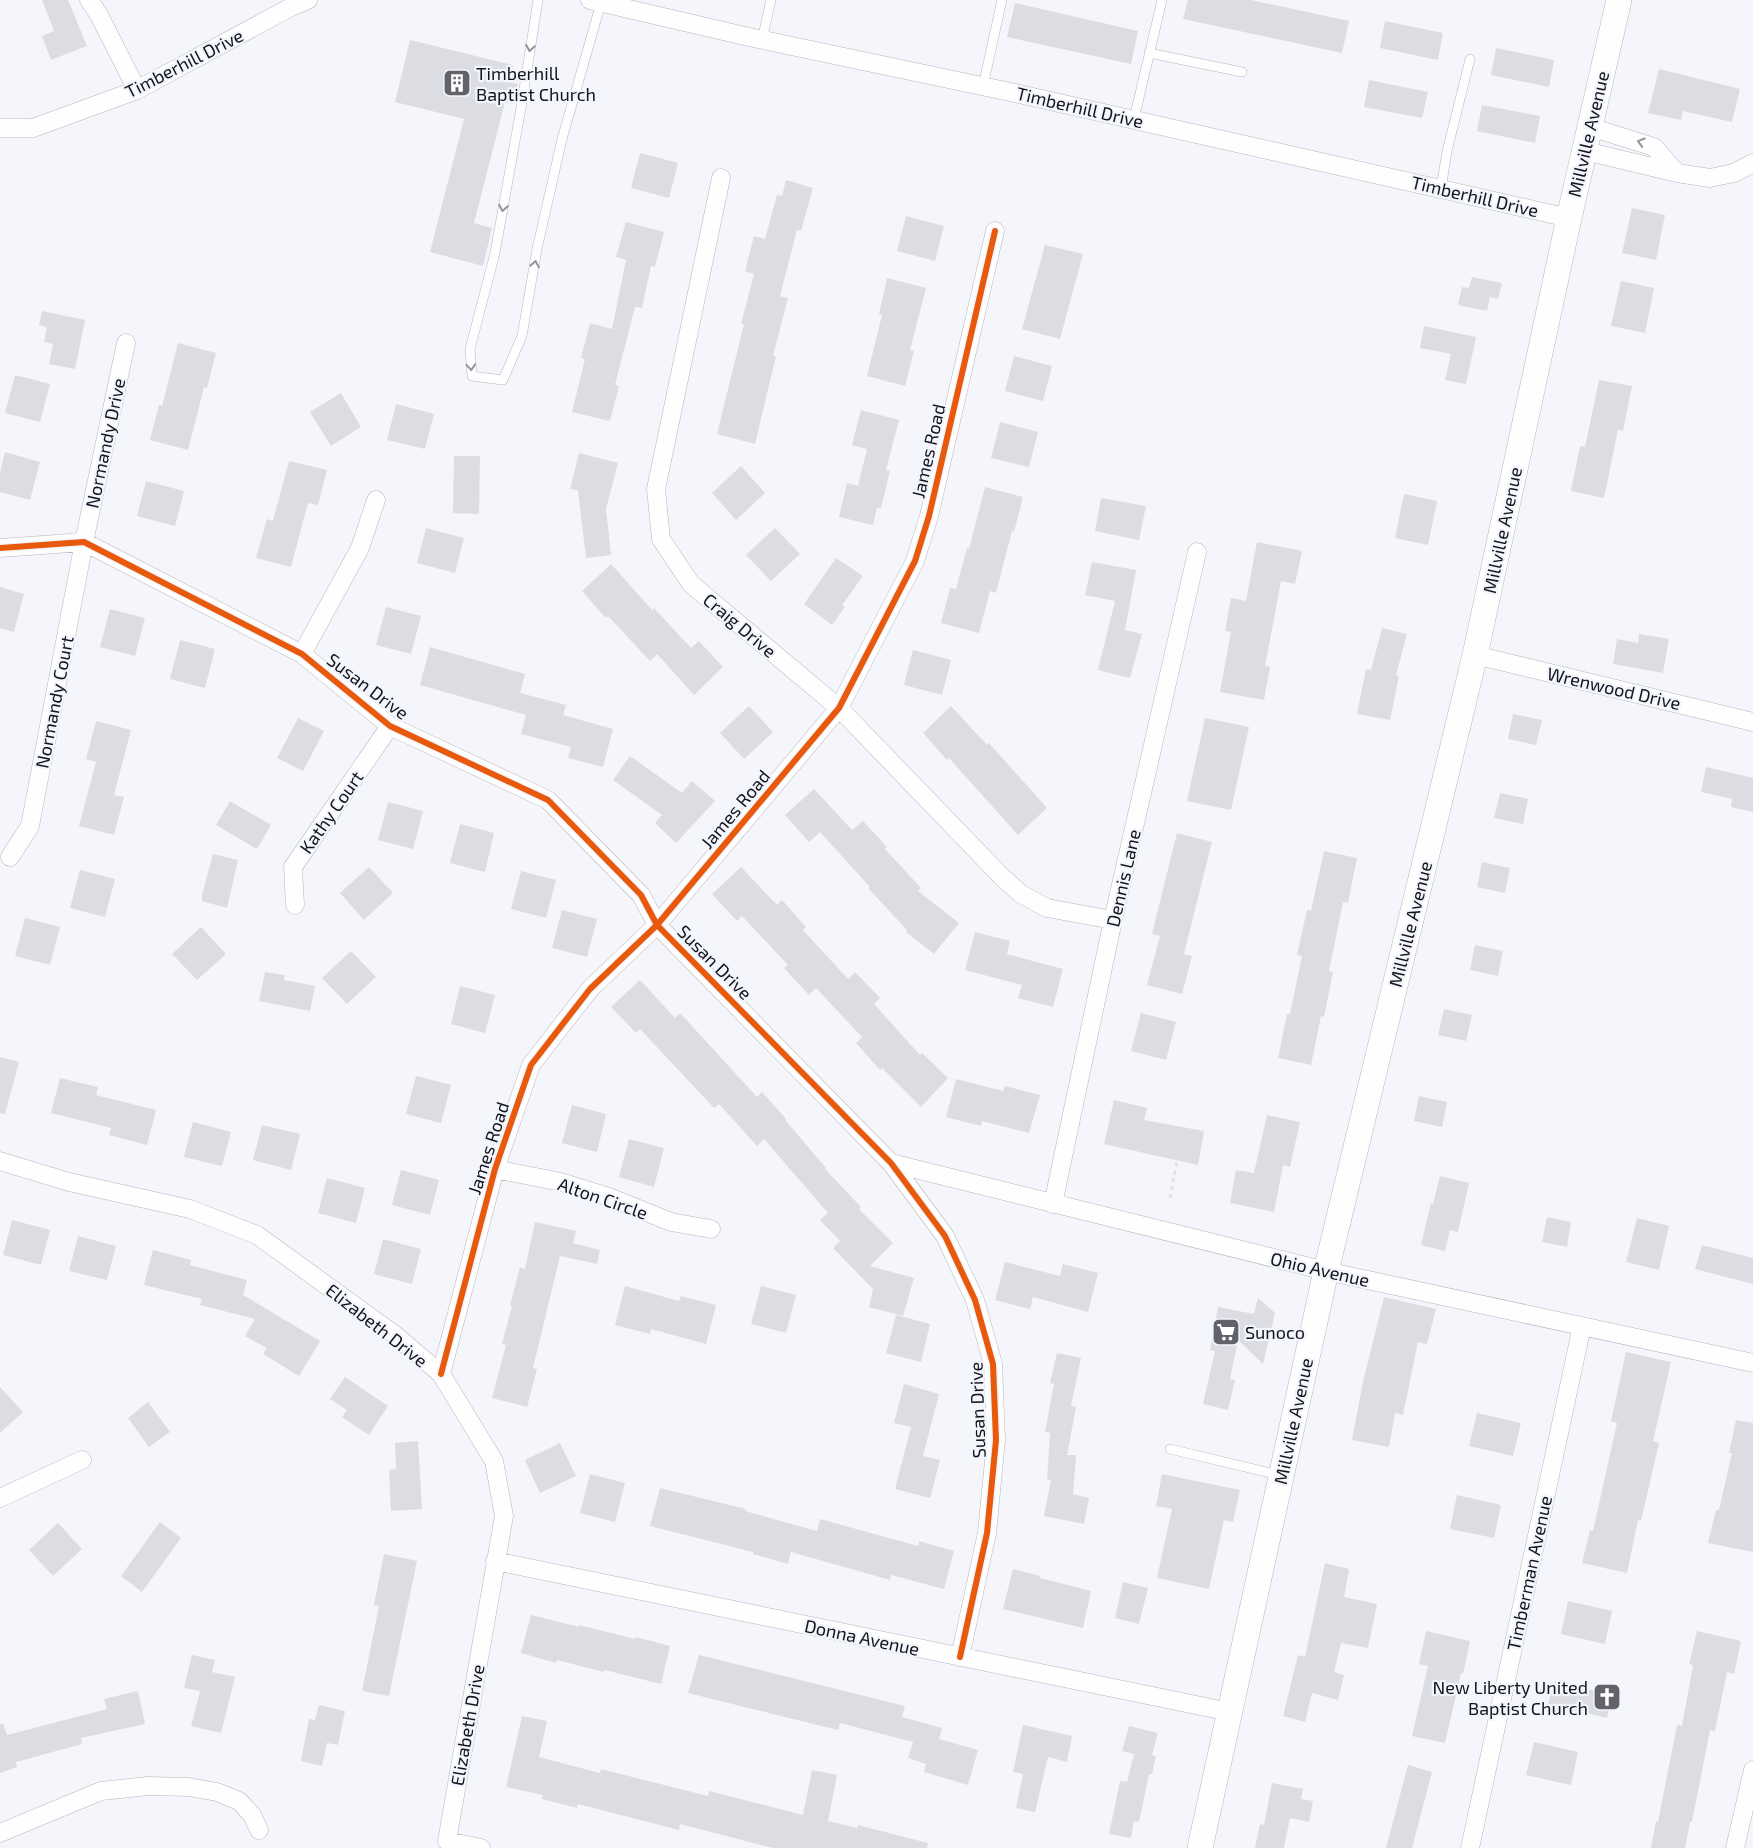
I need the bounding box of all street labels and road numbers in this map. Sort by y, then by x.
street label: Timberhill Drive [121,24,247,102]
street label: Millville Avenue [1563,69,1613,199]
street label: Timberhill Drive [1014,82,1146,132]
street label: Timberhill Drive [1409,171,1541,221]
street label: Normandy Drive [80,376,130,510]
street label: James Road [906,402,950,500]
street label: Millville Avenue [1478,465,1526,595]
street label: Craig Drive [699,588,781,662]
street label: Normandy Court [30,634,78,770]
street label: Susan Drive [323,648,413,724]
street label: Wrenwood Drive [1545,662,1683,714]
street label: James Road [696,765,774,853]
street label: Kathy Court [295,766,368,858]
street label: Dennis Lane [1101,827,1145,929]
street label: Millville Avenue [1384,859,1436,989]
street label: Susan Drive [673,920,757,1004]
street label: James Road [463,1099,513,1197]
street label: Alton Circle [555,1172,651,1224]
street label: Ohio Avenue [1268,1247,1372,1291]
street label: Elizabeth Drive [322,1278,432,1372]
street label: Millville Avenue [1269,1356,1317,1486]
street label: Susan Drive [964,1361,990,1459]
street label: Timberman Avenue [1502,1494,1556,1652]
street label: Donna Avenue [803,1614,921,1660]
street label: Elizabeth Drive [445,1663,489,1787]

